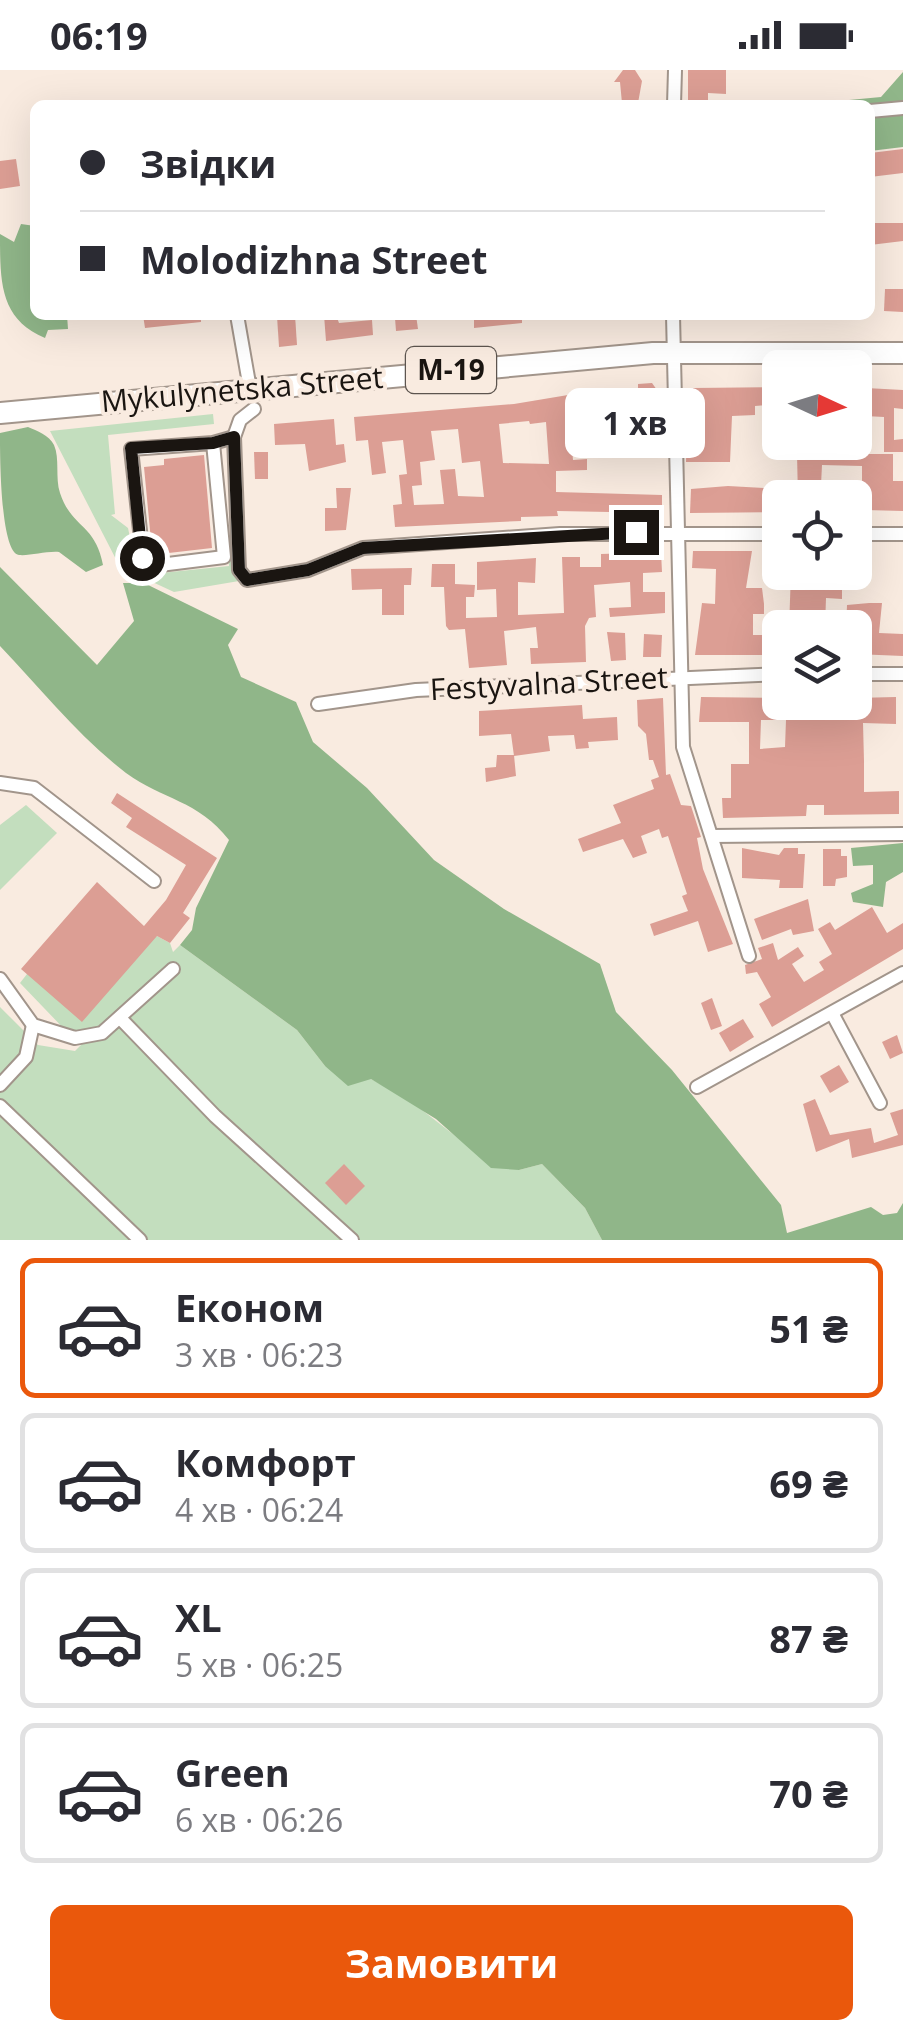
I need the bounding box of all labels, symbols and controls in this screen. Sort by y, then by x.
text: 06:19 [50,9,148,61]
text: Звідки [140,137,276,189]
text: Molodizhna Street [140,233,488,285]
road number: М-19 [406,347,496,393]
north arrow [762,350,872,460]
map controls [762,350,872,720]
street label: Mykulynetska Street [99,356,385,421]
callout: 1 хв [566,387,706,457]
text: 1 хв [602,401,668,444]
button: locate [762,480,872,590]
route end [614,510,659,555]
route start [120,536,165,581]
button: layers [762,610,872,720]
street label: Festyvalna Street [429,656,669,709]
text: Економ [175,1281,324,1333]
icon: car [55,1283,145,1373]
text: 51 ₴ [769,1302,848,1354]
text: 3 хв · 06:23 [175,1333,343,1376]
text: Комфорт [175,1436,356,1488]
icon: car [55,1438,145,1528]
text: 69 ₴ [769,1457,848,1509]
text: 4 хв · 06:24 [175,1488,343,1531]
text: XL [175,1591,222,1643]
icon: car [55,1593,145,1683]
text: 87 ₴ [769,1612,848,1664]
text: 5 хв · 06:25 [175,1643,343,1686]
text: Green [175,1746,290,1798]
icon: car [55,1748,145,1838]
text: 70 ₴ [769,1767,848,1819]
text: 6 хв · 06:26 [175,1798,343,1841]
button: Замовити [50,1905,853,2020]

